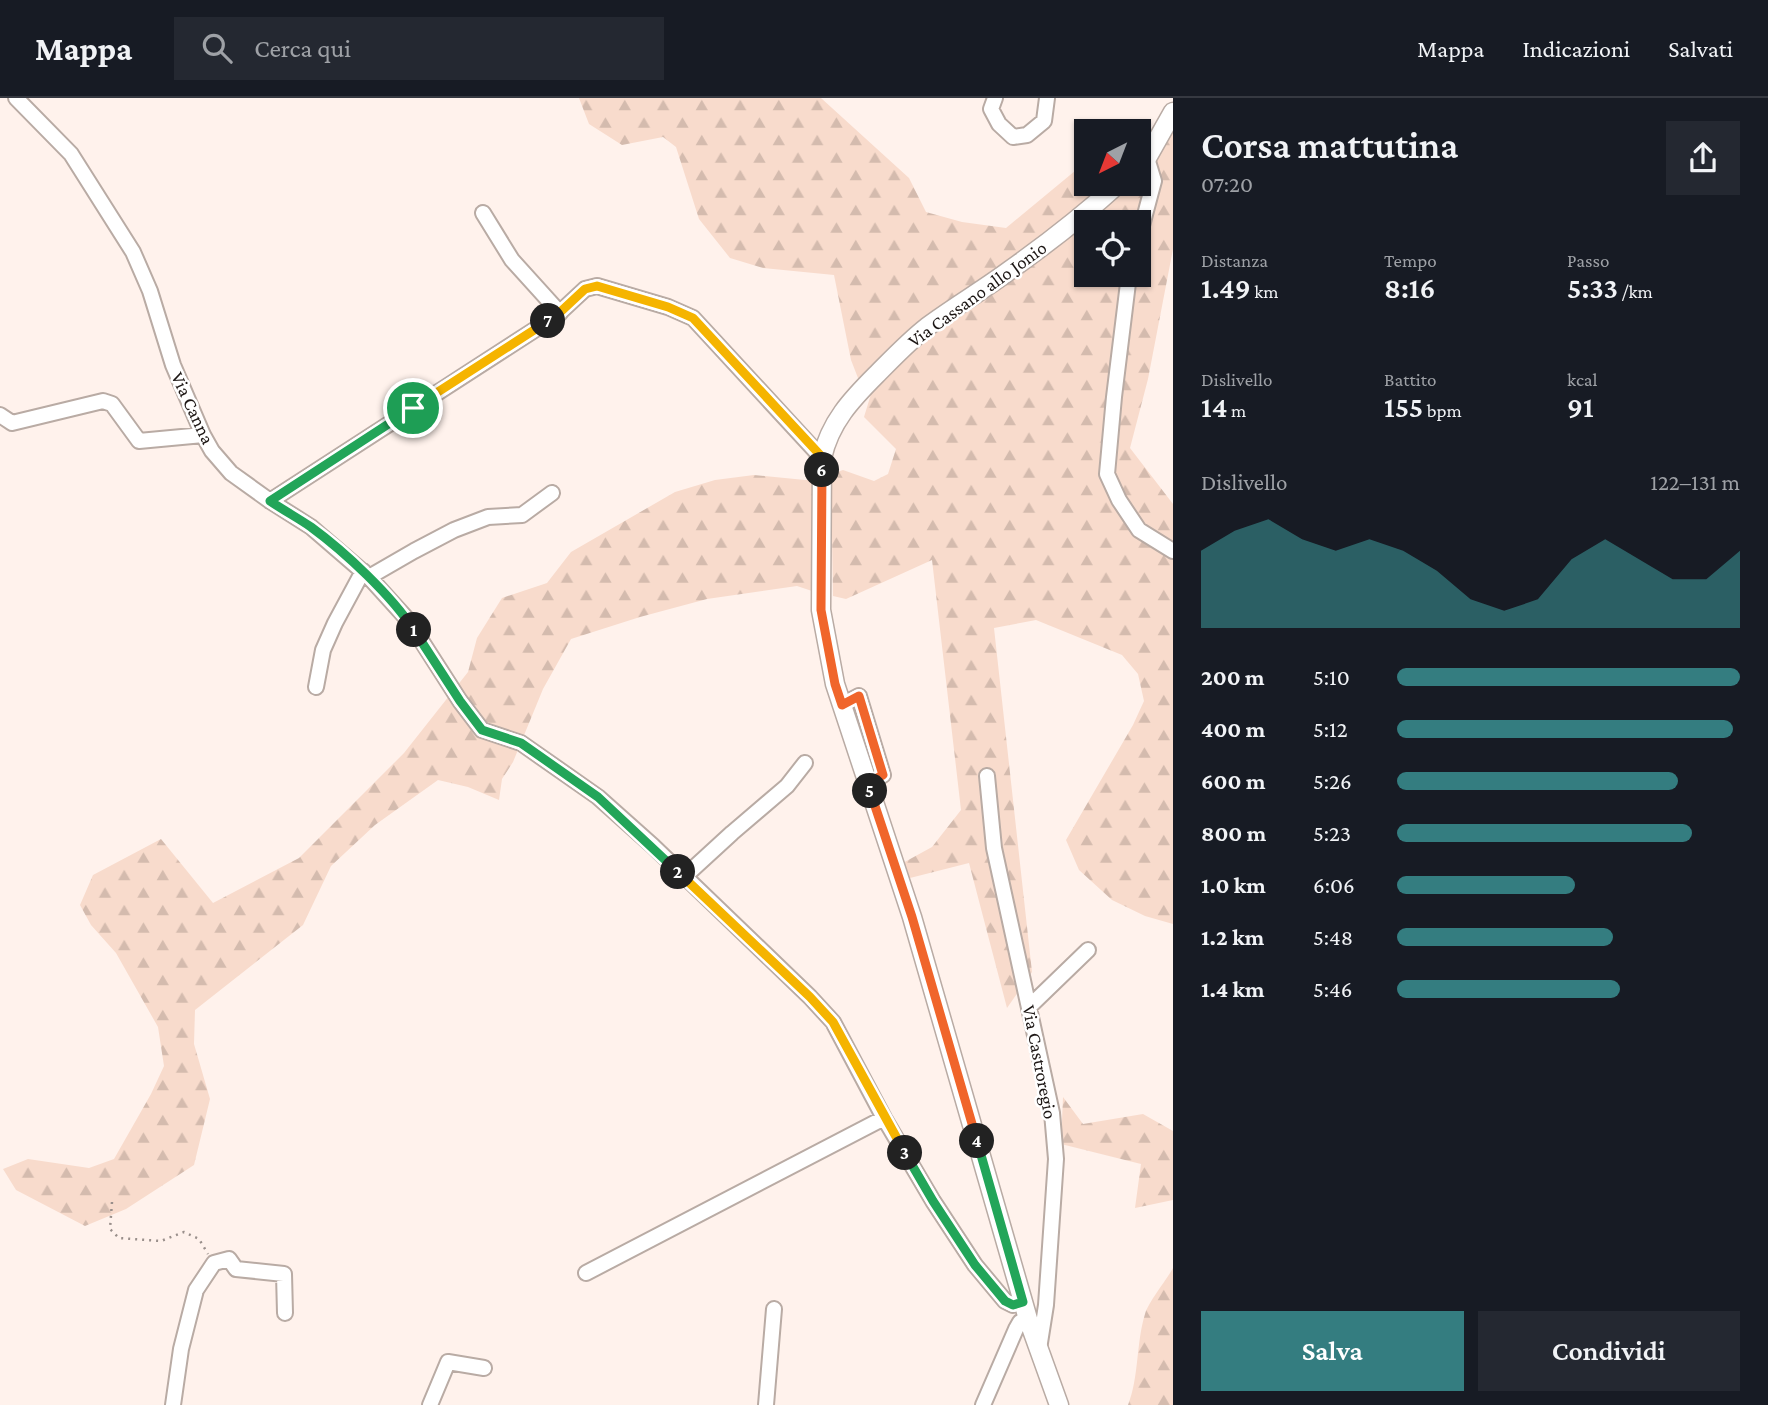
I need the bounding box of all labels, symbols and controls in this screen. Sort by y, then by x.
search box [174,17,664,80]
icon: search [198,29,236,67]
text: Mappa [35,30,132,67]
text: Cerca qui [254,34,351,63]
text: Mappa [1417,35,1484,62]
text: Indicazioni [1522,35,1630,62]
text: Salvati [1668,35,1733,62]
north arrow [1074,119,1152,196]
map controls [1074,119,1151,287]
button: share [1666,121,1740,195]
text: Corsa mattutina [1201,124,1458,166]
text: 07:20 [1201,171,1253,197]
button: locate [1074,210,1151,287]
street label: Via Cassano allo Jonio [904,237,1050,351]
text: Distanza [1201,250,1268,271]
text: Tempo [1384,250,1437,271]
text: Passo [1567,250,1609,271]
text: 1.49 [1201,271,1251,304]
text: 8:16 [1384,271,1435,304]
text: 5:33 [1567,271,1618,304]
text: km [1251,281,1278,302]
text: /km [1618,281,1653,302]
pin: 7 [530,304,566,339]
text: 7 [543,310,552,331]
street label: Via Canna [167,369,219,448]
text: Dislivello [1201,369,1272,390]
text: Battito [1384,369,1436,390]
text: kcal [1567,369,1598,390]
pin [383,378,443,438]
icon: arrive [394,389,432,427]
text: 14 [1201,390,1228,423]
text: 155 [1384,390,1423,423]
text: 91 [1567,390,1594,423]
text: m [1228,400,1246,421]
text: bpm [1423,400,1462,421]
pin: 6 [804,452,840,488]
text: 6 [816,459,827,480]
text: Dislivello [1201,469,1287,495]
text: 122–131 m [1650,469,1740,495]
pin: 1 [396,612,432,648]
text: 1 [410,619,417,640]
text: 200 m [1201,664,1265,690]
text: 5:10 [1313,664,1350,690]
text: 400 m [1201,716,1265,742]
text: 5:12 [1313,716,1348,742]
text: 600 m [1201,768,1265,794]
text: 5:26 [1313,768,1352,794]
pin: 5 [852,774,888,808]
text: 5 [865,780,874,801]
text: 800 m [1201,820,1266,846]
text: 5:23 [1313,820,1351,846]
pin: 2 [660,854,696,890]
text: 2 [673,861,682,882]
text: 1.0 km [1201,872,1266,898]
text: 6:06 [1313,872,1355,898]
text: 1.2 km [1201,924,1264,950]
text: 5:48 [1313,924,1353,950]
text: 1.4 km [1201,976,1264,1002]
text: 5:46 [1313,976,1353,1002]
street label: Via Castroregio [1019,1003,1061,1121]
pin: 4 [960,1124,995,1158]
text: 4 [971,1130,982,1151]
pin: 3 [888,1136,922,1170]
text: 3 [900,1142,909,1163]
button: Salva [1201,1311,1464,1391]
button: Condividi [1478,1311,1740,1391]

